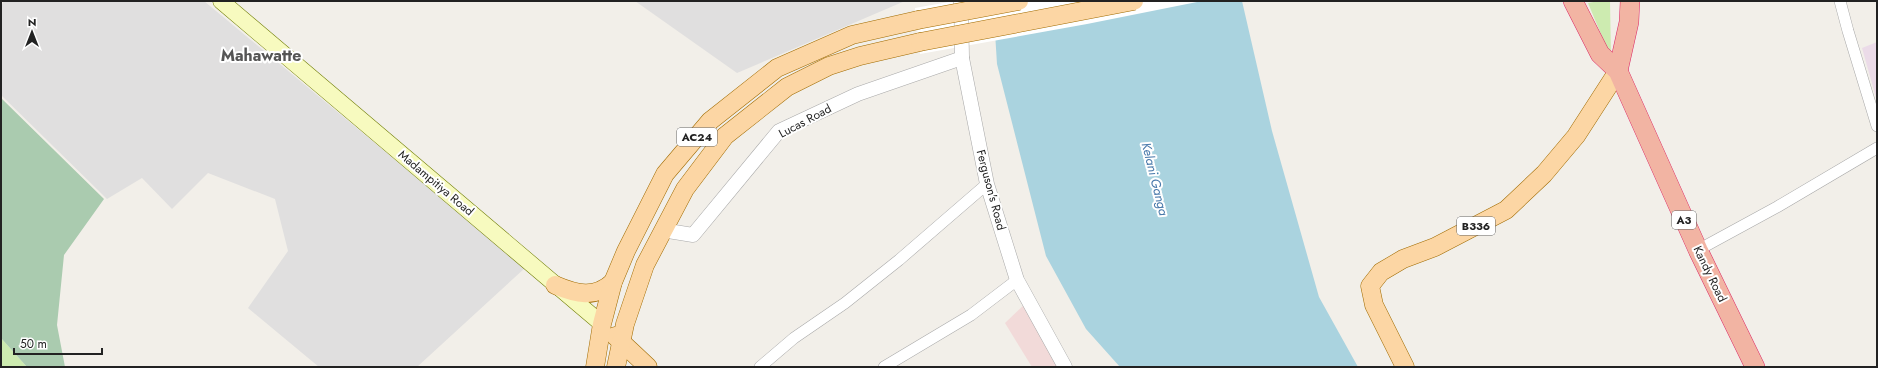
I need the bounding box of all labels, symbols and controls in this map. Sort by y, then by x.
north arrow [12,12,52,52]
text: N [28,14,36,30]
district label: Mahawatte [221,44,301,67]
street label: Lucas Road [775,100,835,142]
road number: AC24 [677,128,717,146]
water label: Kelani Ganga [1137,140,1173,218]
street label: Madampitiya Road [394,146,478,220]
street label: Ferguson's Road [972,148,1010,232]
road number: A3 [1672,211,1696,229]
road number: B336 [1457,217,1495,235]
street label: Kandy Road [1689,243,1731,305]
scale bar [14,330,102,356]
text: 50 m [20,335,47,353]

